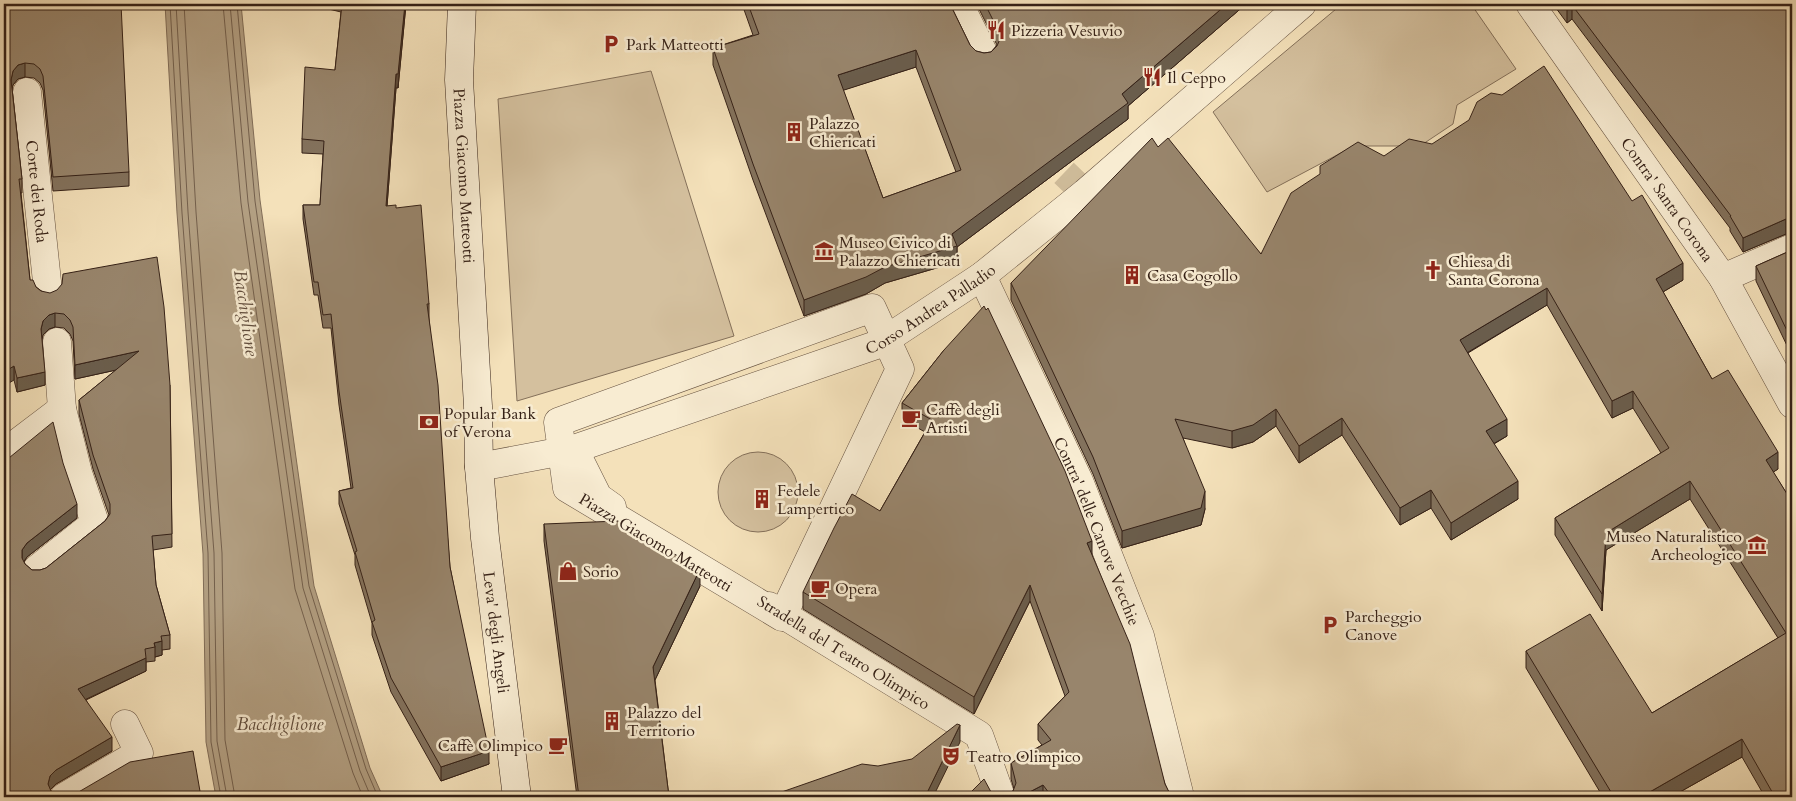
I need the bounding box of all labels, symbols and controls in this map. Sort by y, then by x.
restaurant icon: Pizzeria Vesuvio [985,19,1007,41]
place label: Pizzeria Vesuvio [1011,20,1123,42]
parking icon: Park Matteotti [600,33,622,55]
place label: Park Matteotti [626,34,724,56]
restaurant icon: Il Ceppo [1141,66,1163,88]
place label: Il Ceppo [1167,67,1226,89]
street label: Piazza Giacomo Matteotti [447,88,480,265]
place label: Palazzo Chiericati [809,113,876,153]
building icon: Palazzo Chiericati [783,121,805,143]
street label: Contra' Santa Corona [1615,133,1718,267]
street label: Corte dei Roda [20,139,53,244]
place label: Museo Civico di Palazzo Chiericati [839,232,961,272]
museum icon: Museo Civico di Palazzo Chiericati [813,240,835,262]
place label: Chiesa di Santa Corona [1448,251,1540,291]
street label: Corso Andrea Palladio [862,259,1001,360]
church icon: Chiesa di Santa Corona [1422,259,1444,281]
building icon: Casa Cogollo [1121,264,1143,286]
place label: Casa Cogollo [1147,265,1238,287]
water label: Bacchiglione [227,268,264,359]
place label: Caffè degli Artisti [926,399,1000,439]
place label: Popular Bank of Verona [444,403,536,443]
cafe icon: Caffè degli Artisti [900,407,922,429]
bank icon: Popular Bank of Verona [418,411,440,433]
street label: Contra' delle Canove Vecchie [1048,434,1145,629]
place label: Fedele Lampertico [777,480,855,520]
street label: Piazza Giacomo Matteotti [575,488,737,598]
building icon: Fedele Lampertico [751,488,773,510]
place label: Museo Naturalistico Archeologico [1606,526,1742,566]
museum icon: Museo Naturalistico Archeologico [1746,534,1768,556]
shop icon: Sorio [557,560,579,582]
place label: Sorio [583,561,619,583]
street label: Leva' degli Angeli [477,570,514,695]
cafe icon: Opera [809,577,831,599]
place label: Opera [835,578,877,600]
street label: Stradella del Teatro Olimpico [753,591,934,715]
place label: Parcheggio Canove [1345,606,1422,646]
parking icon: Parcheggio Canove [1319,614,1341,636]
place label: Palazzo del Territorio [627,702,701,742]
building icon: Palazzo del Territorio [601,710,623,732]
water label: Bacchiglione [237,712,325,737]
cafe icon: Caffè Olimpico [547,734,569,756]
place label: Caffè Olimpico [438,735,543,757]
theatre icon: Teatro Olimpico [940,745,962,767]
place label: Teatro Olimpico [966,746,1081,768]

